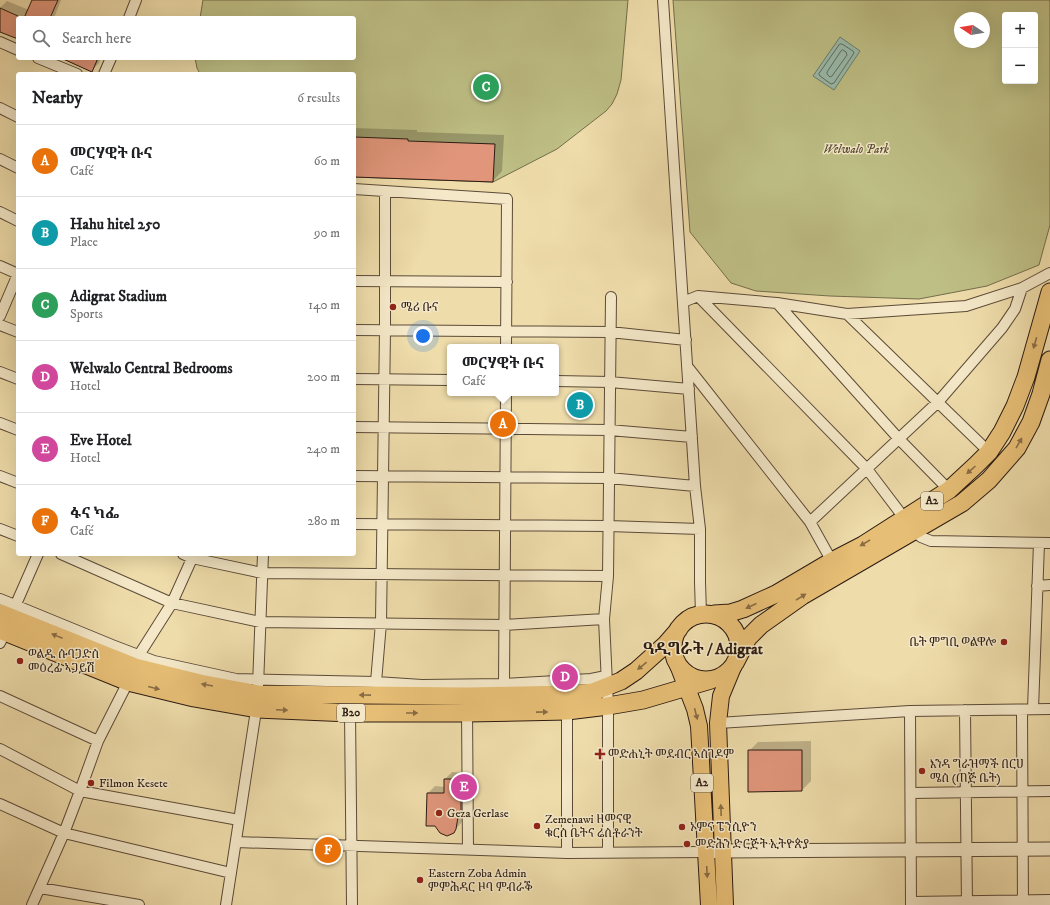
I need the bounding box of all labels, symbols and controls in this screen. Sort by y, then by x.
north arrow [954,12,990,48]
map controls [1002,12,1038,84]
button: + [1002,12,1038,48]
search box [16,16,356,60]
icon: search [30,27,52,49]
text: Search here [62,29,131,48]
button: − [1002,48,1038,84]
pin: C [473,72,499,102]
text: Nearby [32,87,82,109]
text: 6 results [297,90,340,106]
park label: Welwalo Park [823,142,889,157]
text: መርሃዊት ቡና [70,144,152,163]
text: A [41,153,49,169]
text: 60 m [314,153,340,169]
text: Café [70,163,94,179]
text: Hahu hitel 250 [70,215,160,234]
text: B [41,225,49,241]
text: 90 m [314,225,340,241]
text: Place [70,234,98,250]
text: Adigrat Stadium [70,287,167,306]
text: C [41,297,49,313]
text: 140 m [308,297,340,313]
place label: ሜሪ ቡና [401,300,438,315]
marker: ሜሪ ቡና [388,302,398,312]
text: Sports [70,306,103,322]
your location [413,326,433,346]
one-way arrow [1032,337,1038,350]
popup [447,344,559,396]
text: መርሃዊት ቡና [462,354,544,373]
text: Welwalo Central Bedrooms [70,359,233,378]
text: D [40,369,50,385]
text: 200 m [307,369,340,385]
text: Café [462,373,486,389]
text: Hotel [70,378,101,394]
pin: B [567,390,593,420]
pin: A [490,409,516,439]
text: Eve Hotel [70,431,132,450]
one-way arrow [1016,437,1023,449]
text: E [40,441,50,457]
text: 240 m [307,441,340,457]
text: Hotel [70,450,101,466]
one-way arrow [966,465,977,474]
road number: A2 [921,492,943,510]
text: ፋና ካፌ [70,504,119,523]
text: F [41,513,49,529]
text: 280 m [308,513,340,529]
text: Café [70,523,94,539]
one-way arrow [859,540,871,547]
one-way arrow [795,594,807,601]
one-way arrow [745,603,756,609]
one-way arrow [51,633,63,639]
place label: ቤት ምግቢ ወልዋሎ [909,635,996,650]
marker: ቤት ምግቢ ወልዋሎ [999,637,1009,647]
district label: ዓዲግራት / Adigrat [643,639,764,659]
place label: ወልዱ ሱባጋድስ መዕረፊ ኣጋይሽ [28,647,99,676]
marker: ወልዱ ሱባጋድስ መዕረፊ ኣጋይሽ [15,656,25,666]
pin: D [552,662,578,692]
one-way arrow [636,662,647,671]
one-way arrow [201,682,213,688]
one-way arrow [148,686,160,692]
one-way arrow [358,692,371,698]
road number: B20 [337,704,365,722]
one-way arrow [276,706,288,713]
one-way arrow [536,708,548,715]
one-way arrow [693,709,699,721]
one-way arrow [406,710,419,716]
place label: መድሐኒት መደብር ኣስገዶም [608,747,734,762]
marker: መድሐኒት መደብር ኣስገዶም [595,749,605,759]
place label: እንዳ ግራዝማች በርሀ ሜስ (ጠጅ ቤት) [930,757,1024,786]
marker: እንዳ ግራዝማች በርሀ ሜስ (ጠጅ ቤት) [917,766,927,776]
pin: E [451,772,477,802]
road number: A2 [691,774,713,792]
place label: Filmon Kesete [99,776,168,791]
marker: Filmon Kesete [86,778,96,788]
one-way arrow [718,803,724,816]
place label: Geza Gerlase [447,806,509,821]
marker: Geza Gerlase [434,808,444,818]
place label: Zemenawi ዘመናዊ ቁርስ ቤትና ሬስቶራንት [545,812,643,841]
place label: ኦምና ፔንሲዮን [690,820,757,835]
marker: Zemenawi ዘመናዊ ቁርስ ቤትና ሬስቶራንት [532,821,542,831]
marker: ኦምና ፔንሲዮን [677,822,687,832]
pin: F [315,835,341,865]
place label: መድሕን ድርጅት ኢትዮጵያ [695,837,809,852]
marker: መድሕን ድርጅት ኢትዮጵያ [682,839,692,849]
place label: Eastern Zoba Admin ምምሕዳር ዞባ ምብራቕ [428,866,533,895]
one-way arrow [704,866,711,878]
marker: Eastern Zoba Admin ምምሕዳር ዞባ ምብራቕ [415,875,425,885]

